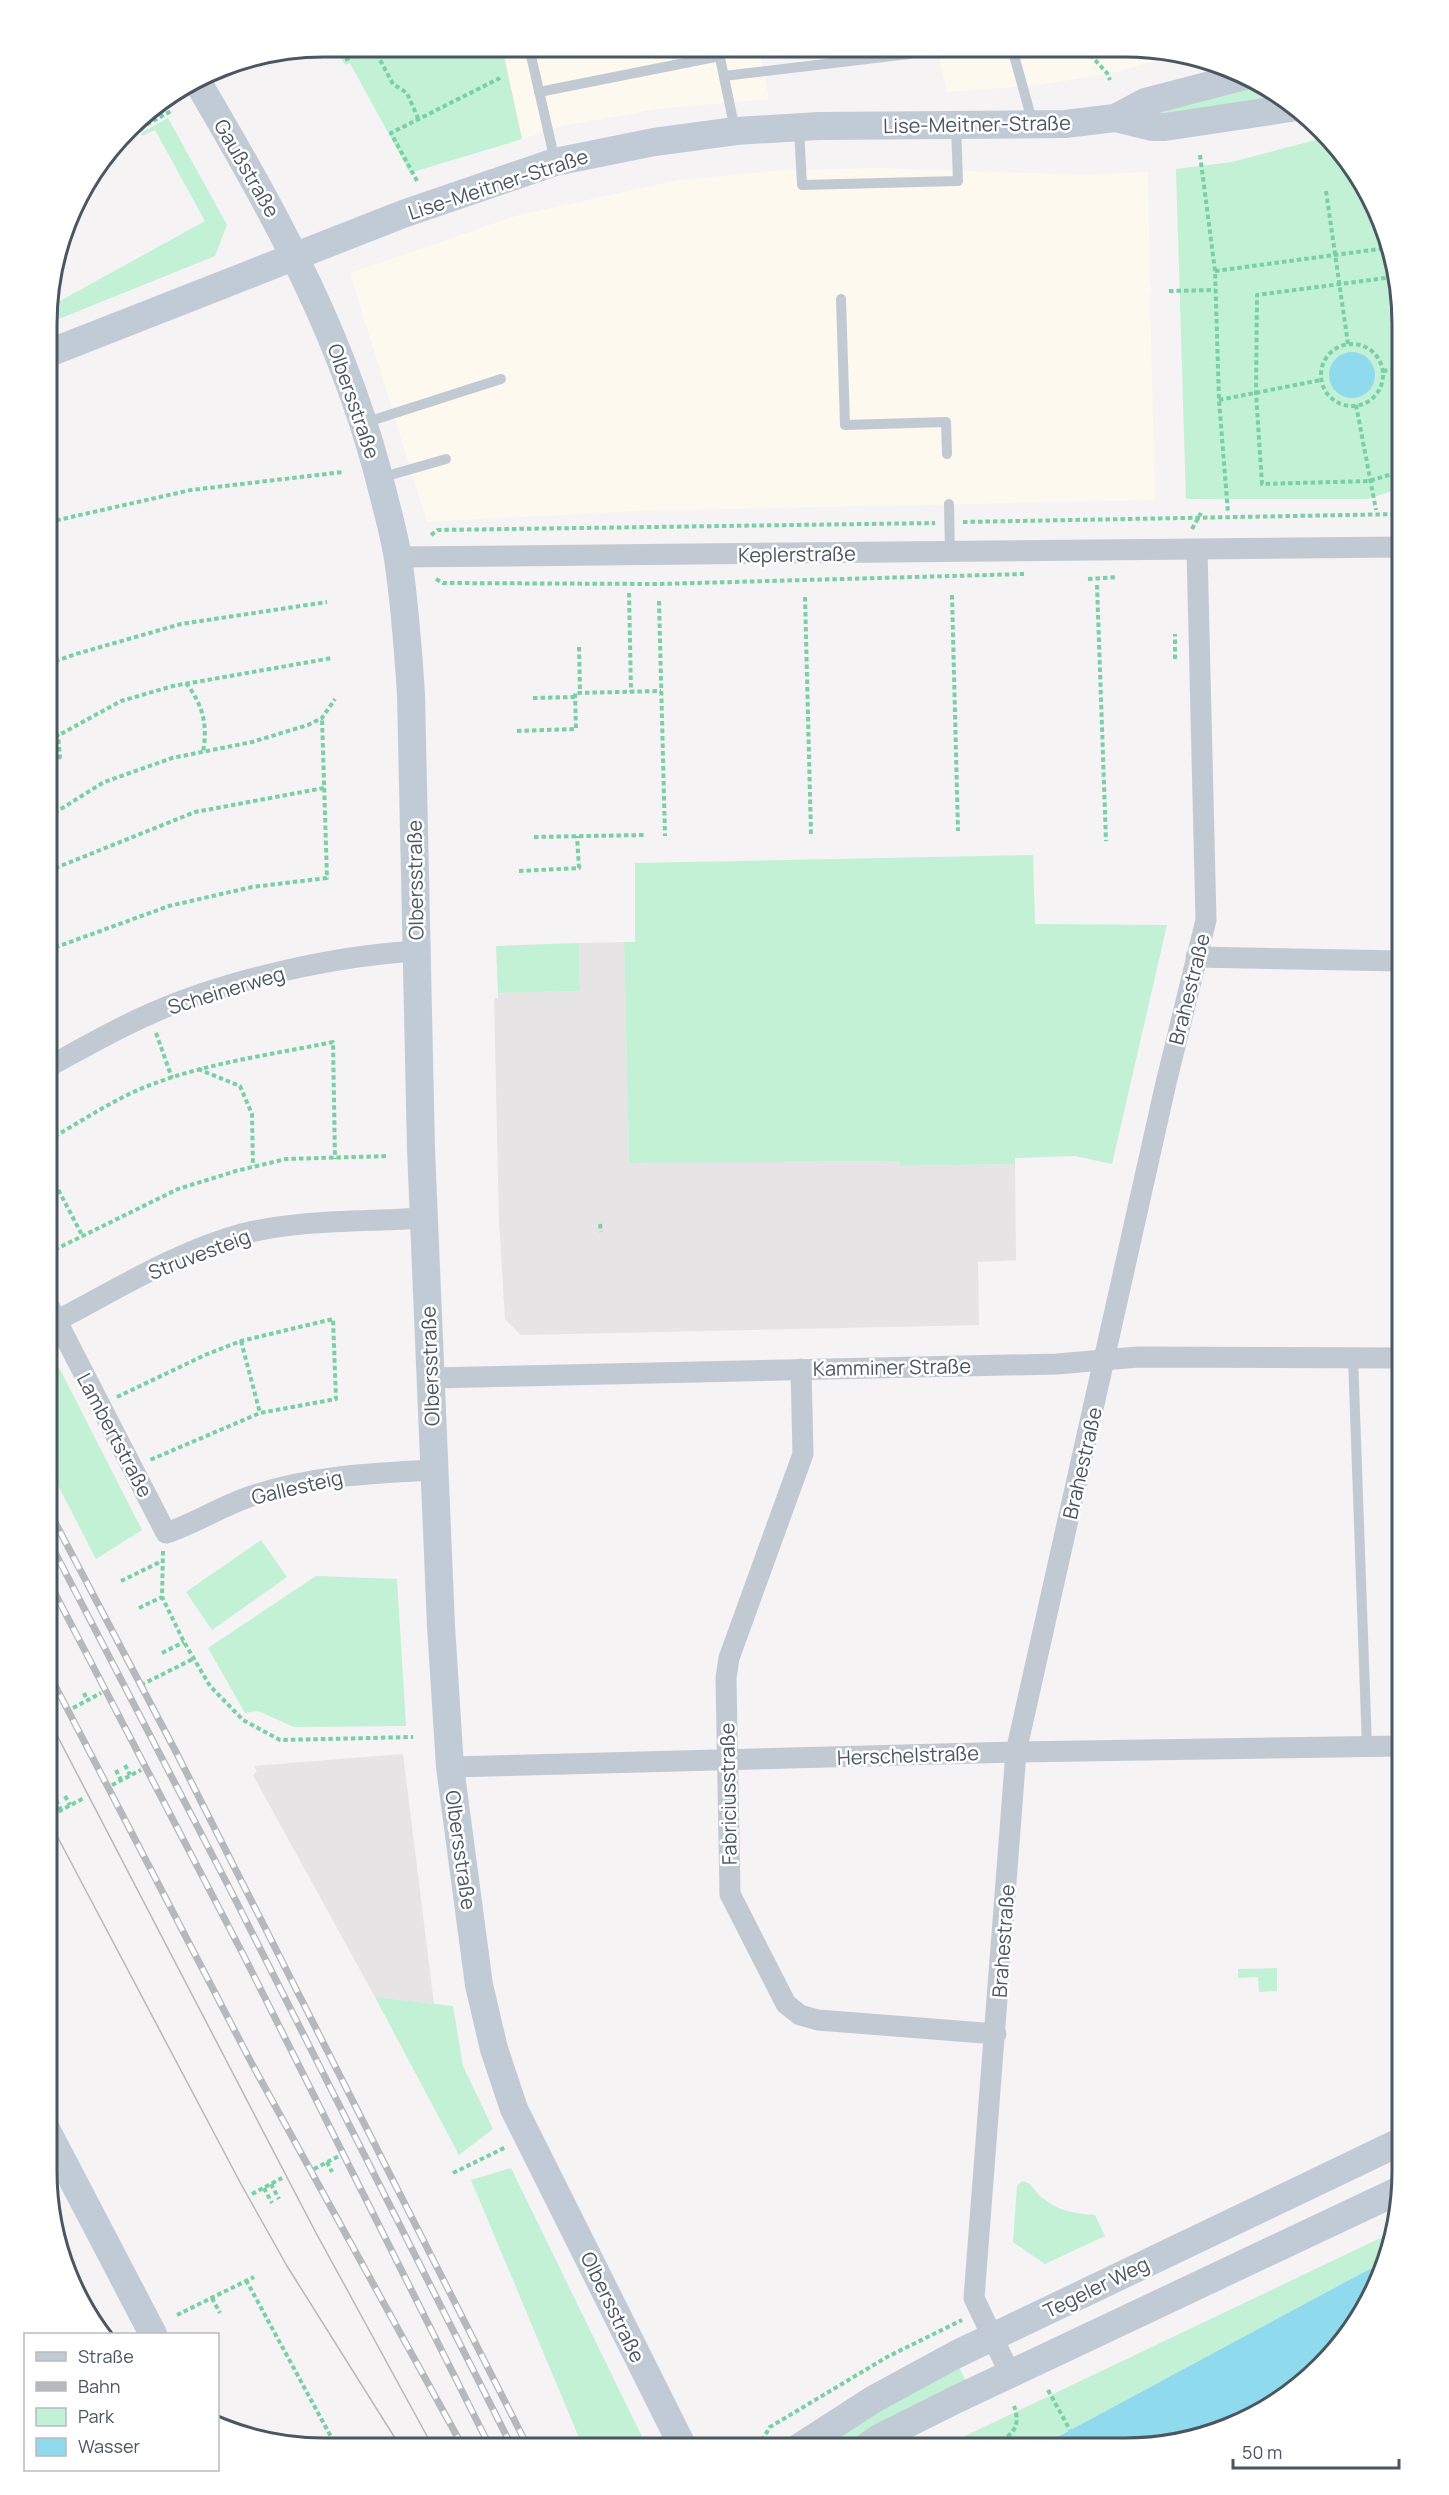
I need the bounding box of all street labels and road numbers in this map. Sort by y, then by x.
street label: Lise-Meitner-Straße [883,109,1071,139]
street label: Gaußstraße [208,114,286,222]
street label: Lise-Meitner-Straße [405,142,591,226]
street label: Olbersstraße [322,340,386,462]
street label: Keplerstraße [738,539,856,569]
street label: Olbersstraße [400,820,430,940]
street label: Brahestraße [1162,931,1216,1047]
street label: Scheinerweg [164,959,288,1021]
street label: Struvesteig [144,1222,254,1286]
street label: Olbersstraße [414,1306,446,1426]
street label: Kamminer Straße [813,1352,971,1382]
street label: Lambertstraße [71,1368,159,1502]
street label: Brahestraße [1056,1405,1108,1521]
street label: Gallesteig [249,1463,345,1511]
street label: Fabriciusstraße [713,1723,743,1865]
street label: Herschelstraße [837,1739,979,1771]
street label: Olbersstraße [439,1789,483,1911]
street label: Brahestraße [986,1883,1020,1999]
street label: Olbersstraße [575,2247,651,2367]
street label: Tegeler Weg [1039,2250,1153,2324]

